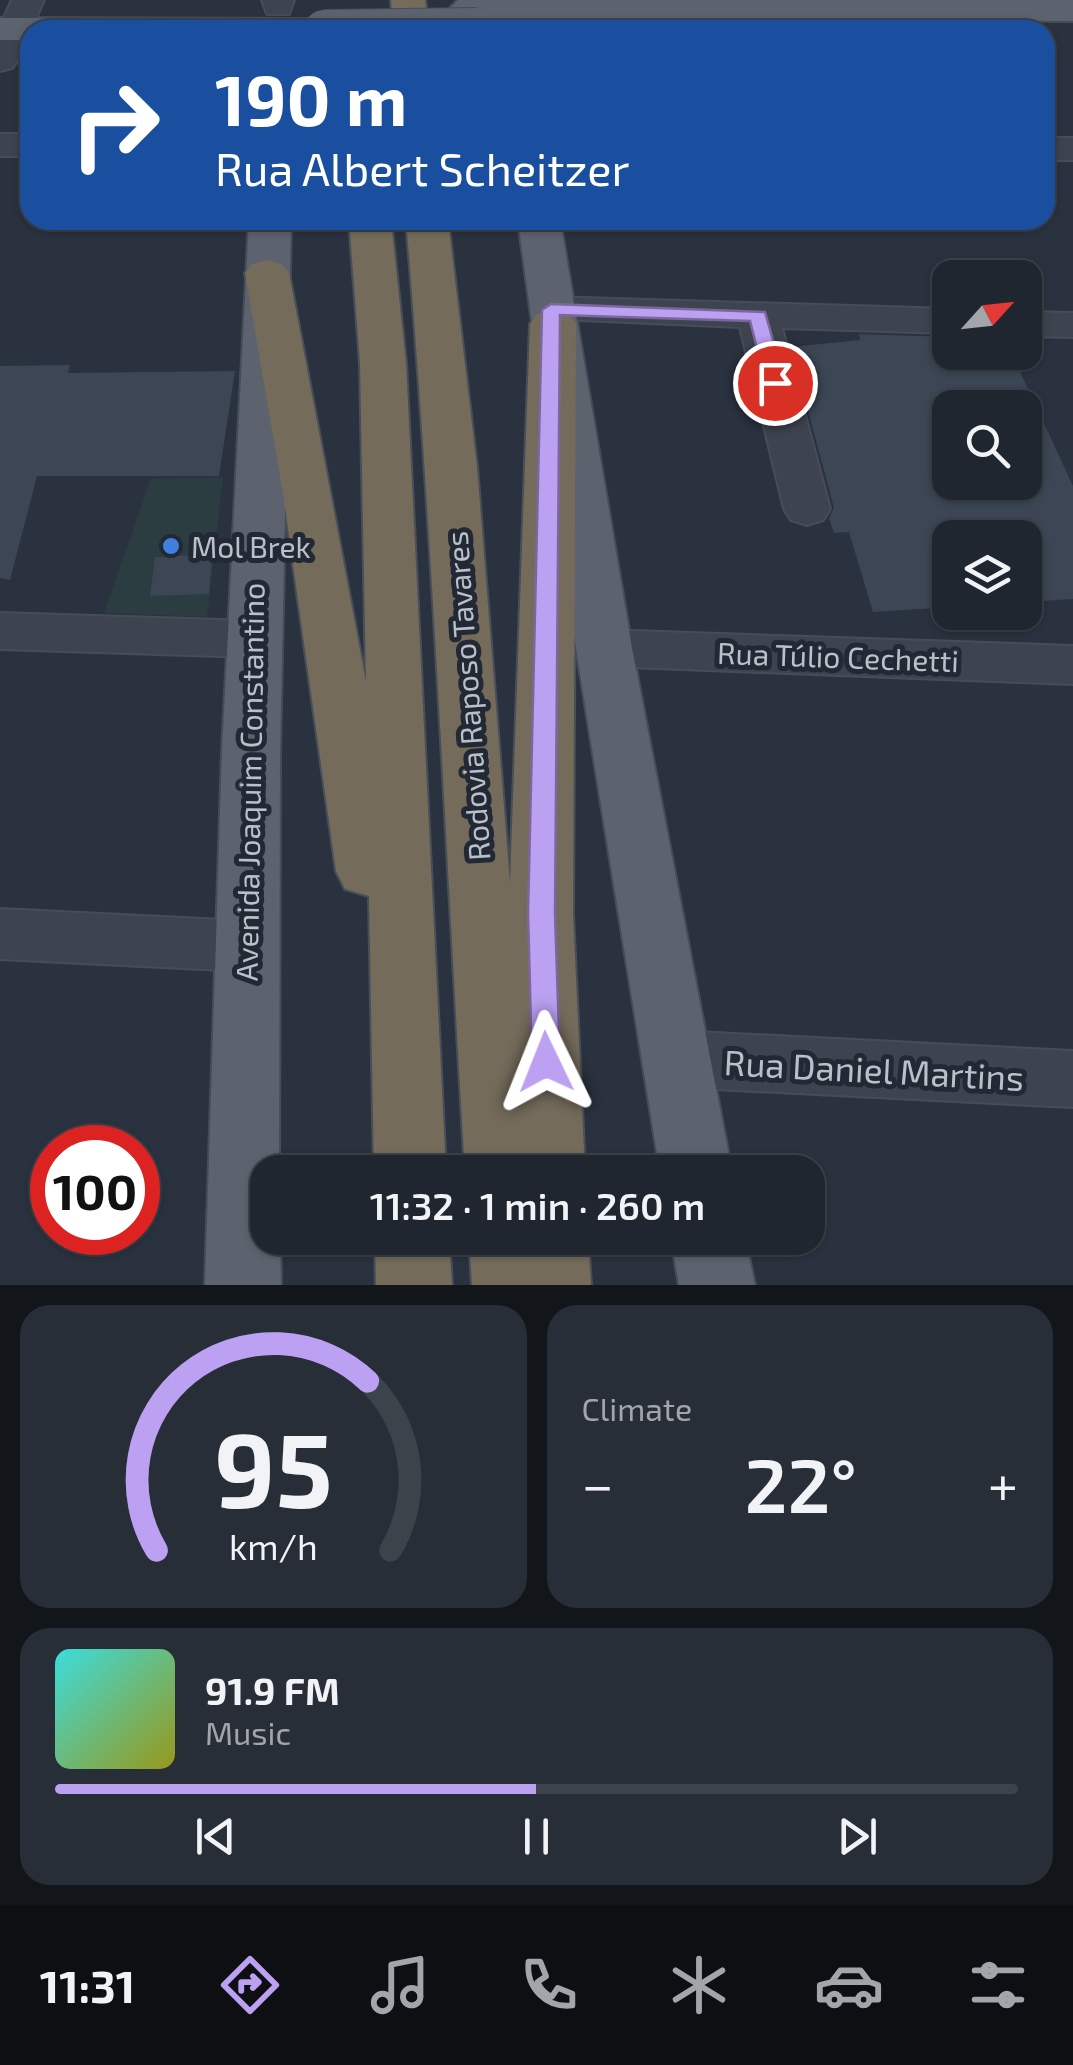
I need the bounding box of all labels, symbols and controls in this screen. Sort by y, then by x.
text: 190 m [215,56,408,140]
icon: right [50,60,180,190]
text: Rua Albert Scheitzer [215,141,630,195]
north arrow [932,260,1042,370]
map controls [932,260,1042,630]
pin [733,341,818,426]
icon: arrive [748,356,803,411]
button: search [932,390,1042,500]
button: layers [932,520,1042,630]
place label: Mol Brek [191,528,311,564]
street label: Rodovia Raposo Tavares [438,530,496,862]
marker: Mol Brek [160,535,182,557]
street label: Avenida Joaquim Constantino [228,583,270,981]
street label: Rua Túlio Cechetti [717,634,959,678]
position arrow [494,1010,598,1114]
street label: Rua Daniel Martins [723,1040,1025,1098]
speed limit sign: 100 [30,1125,160,1255]
text: 11:32 · 1 min · 260 m [370,1182,705,1228]
text: Climate [582,1389,692,1427]
text: 95 [214,1404,333,1529]
text: 22° [745,1438,857,1528]
text: − [582,1450,614,1516]
text: + [988,1450,1018,1516]
text: km/h [229,1524,318,1567]
text: 91.9 FM [205,1667,340,1713]
text: Music [205,1713,291,1751]
icon: previous [188,1809,243,1864]
icon: pause [509,1809,564,1864]
icon: next [830,1809,885,1864]
icon: directions [215,1950,285,2020]
icon: music [365,1950,435,2020]
icon: phone [514,1950,584,2020]
icon: climate [664,1950,734,2020]
icon: car [814,1950,884,2020]
icon: filters [963,1950,1033,2020]
text: 11:31 [40,1958,135,2012]

